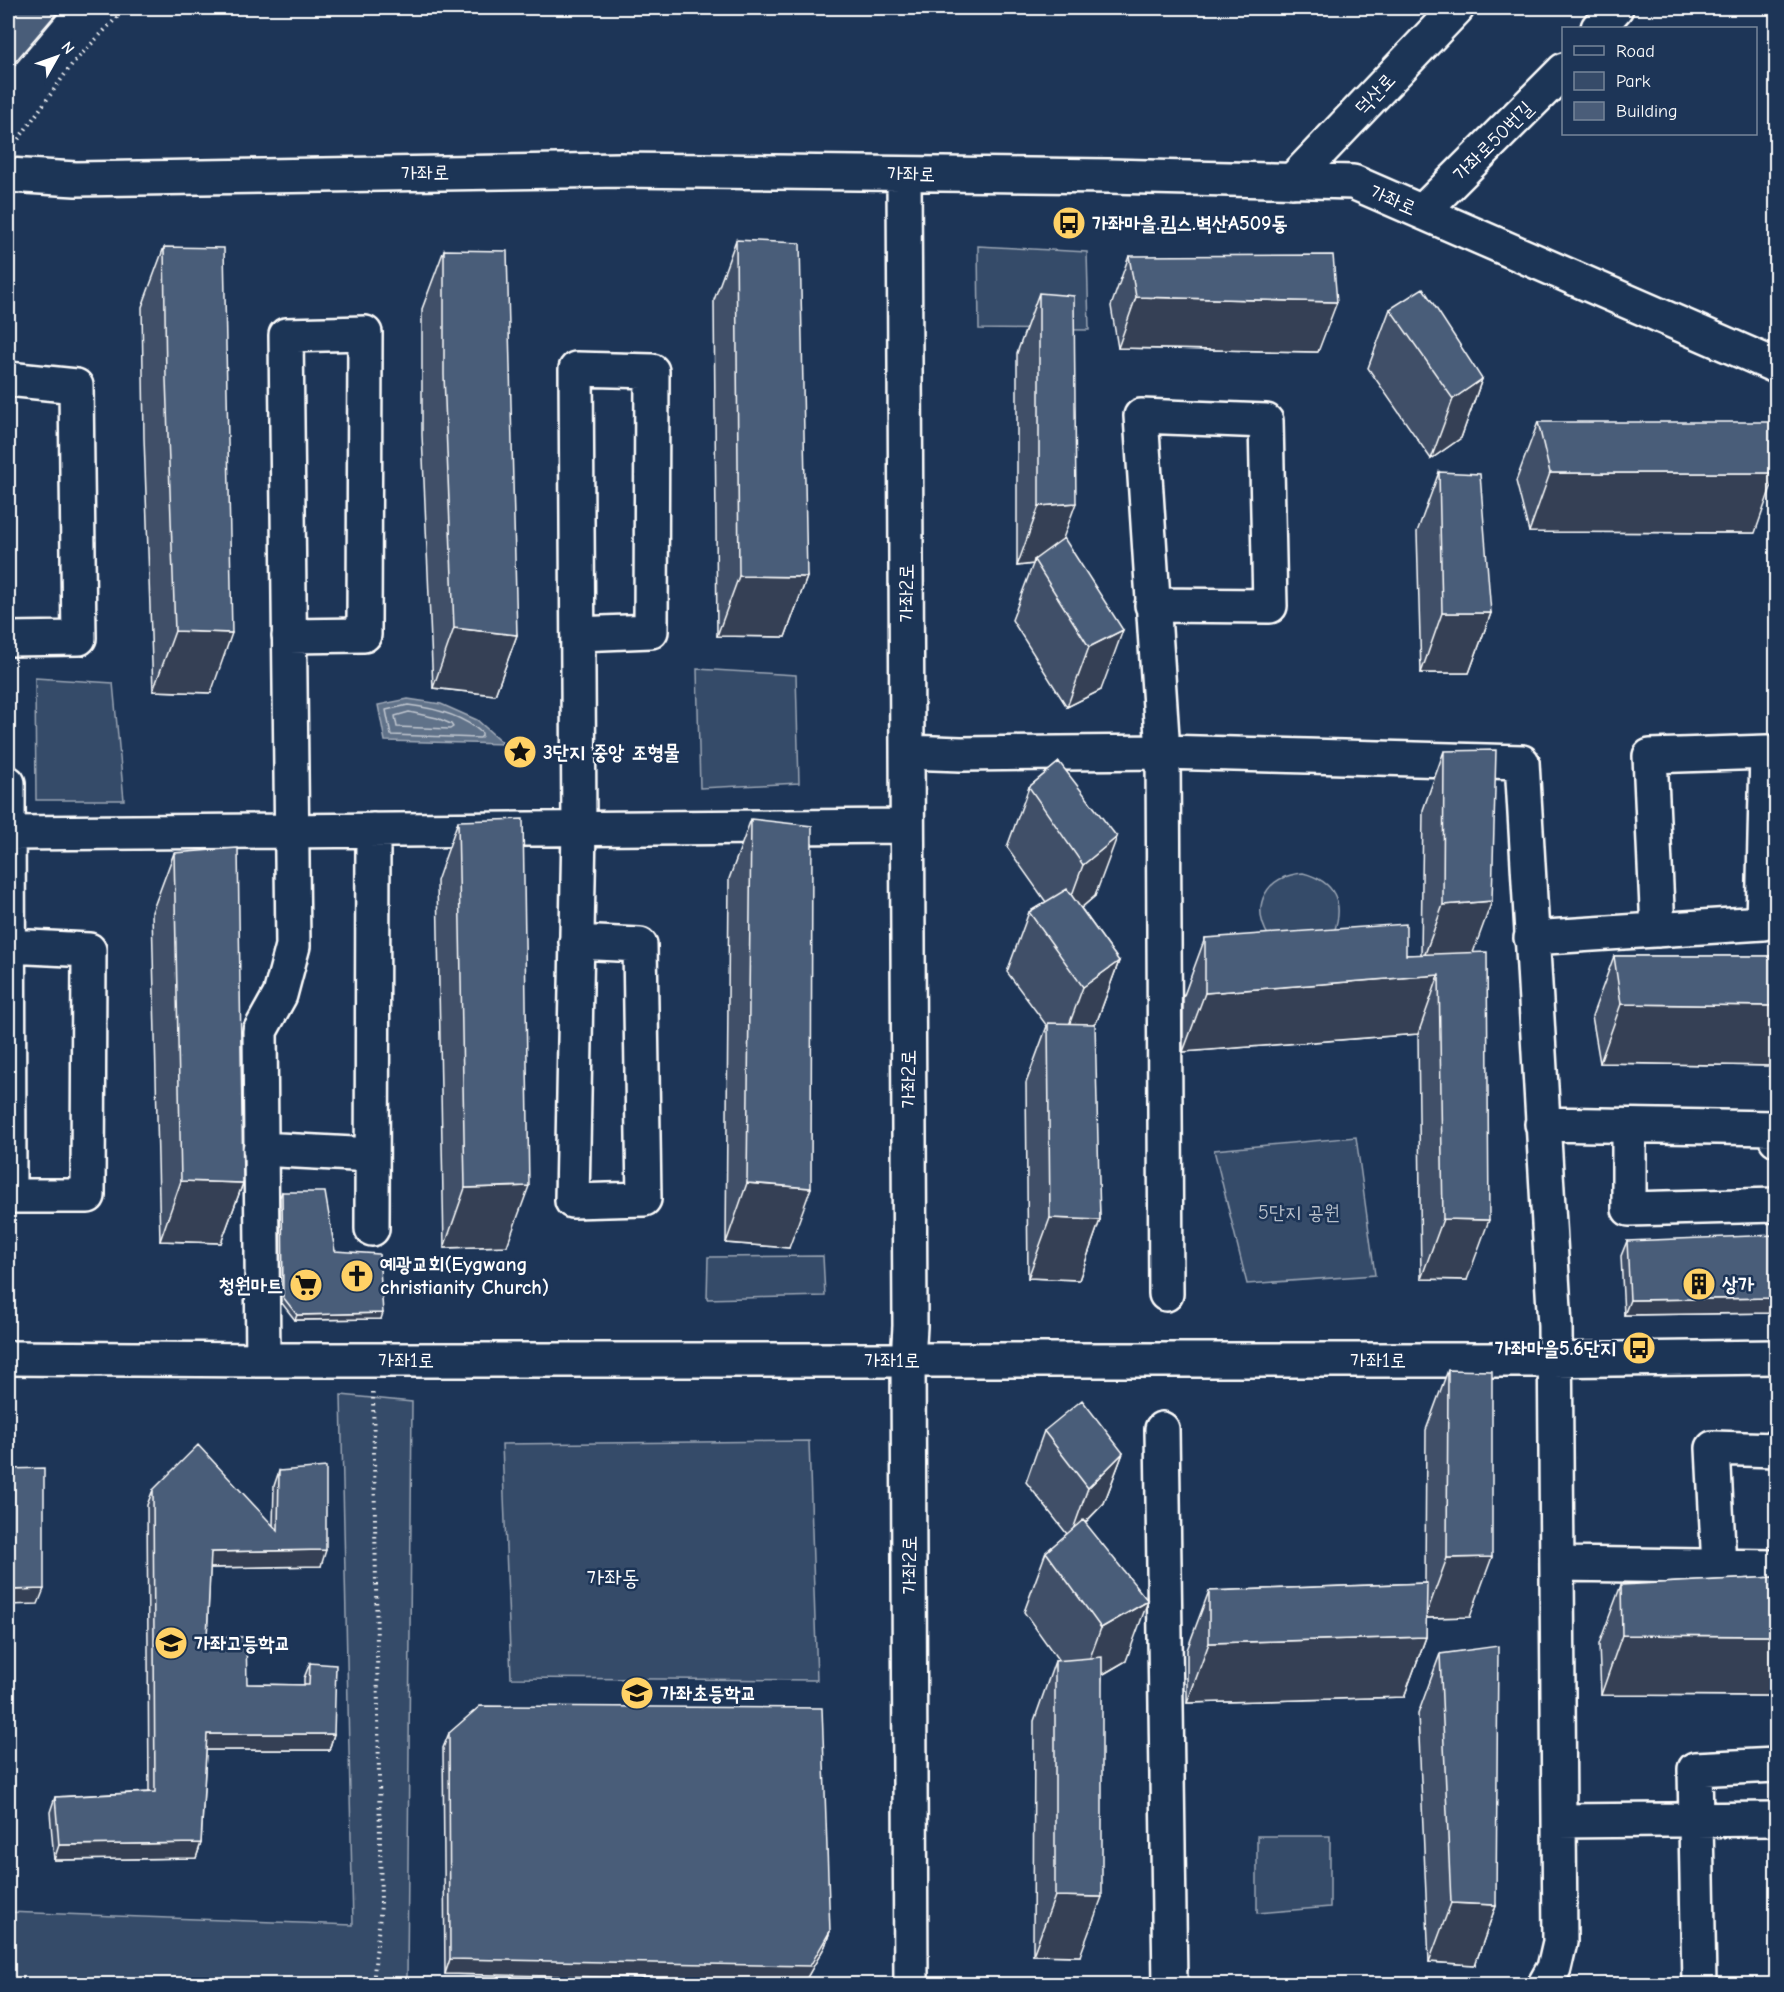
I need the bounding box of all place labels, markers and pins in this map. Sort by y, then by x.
bus stop icon: 가좌마을.킴스.벽산A509동 [1051,205,1087,241]
place label: 가좌마을.킴스.벽산A509동 [1092,212,1288,235]
place icon: 3단지 중앙 조형물 [502,734,538,770]
place label: 3단지 중앙 조형물 [543,741,680,764]
place label: 예광교회(Eygwang christianity Church) [380,1253,549,1299]
church icon: 예광교회(Eygwang christianity Church) [339,1258,375,1294]
building icon: 상가 [1681,1266,1717,1302]
supermarket icon: 청원마트 [288,1267,324,1303]
place label: 상가 [1722,1273,1755,1296]
place label: 청원마트 [219,1274,283,1297]
bus stop icon: 가좌마을5.6단지 [1621,1330,1657,1366]
place label: 가좌마을5.6단지 [1495,1337,1616,1360]
school or university icon: 가좌고등학교 [153,1625,189,1661]
place label: 가좌고등학교 [194,1632,291,1655]
school or university icon: 가좌초등학교 [619,1675,655,1711]
place label: 가좌초등학교 [660,1682,757,1705]

